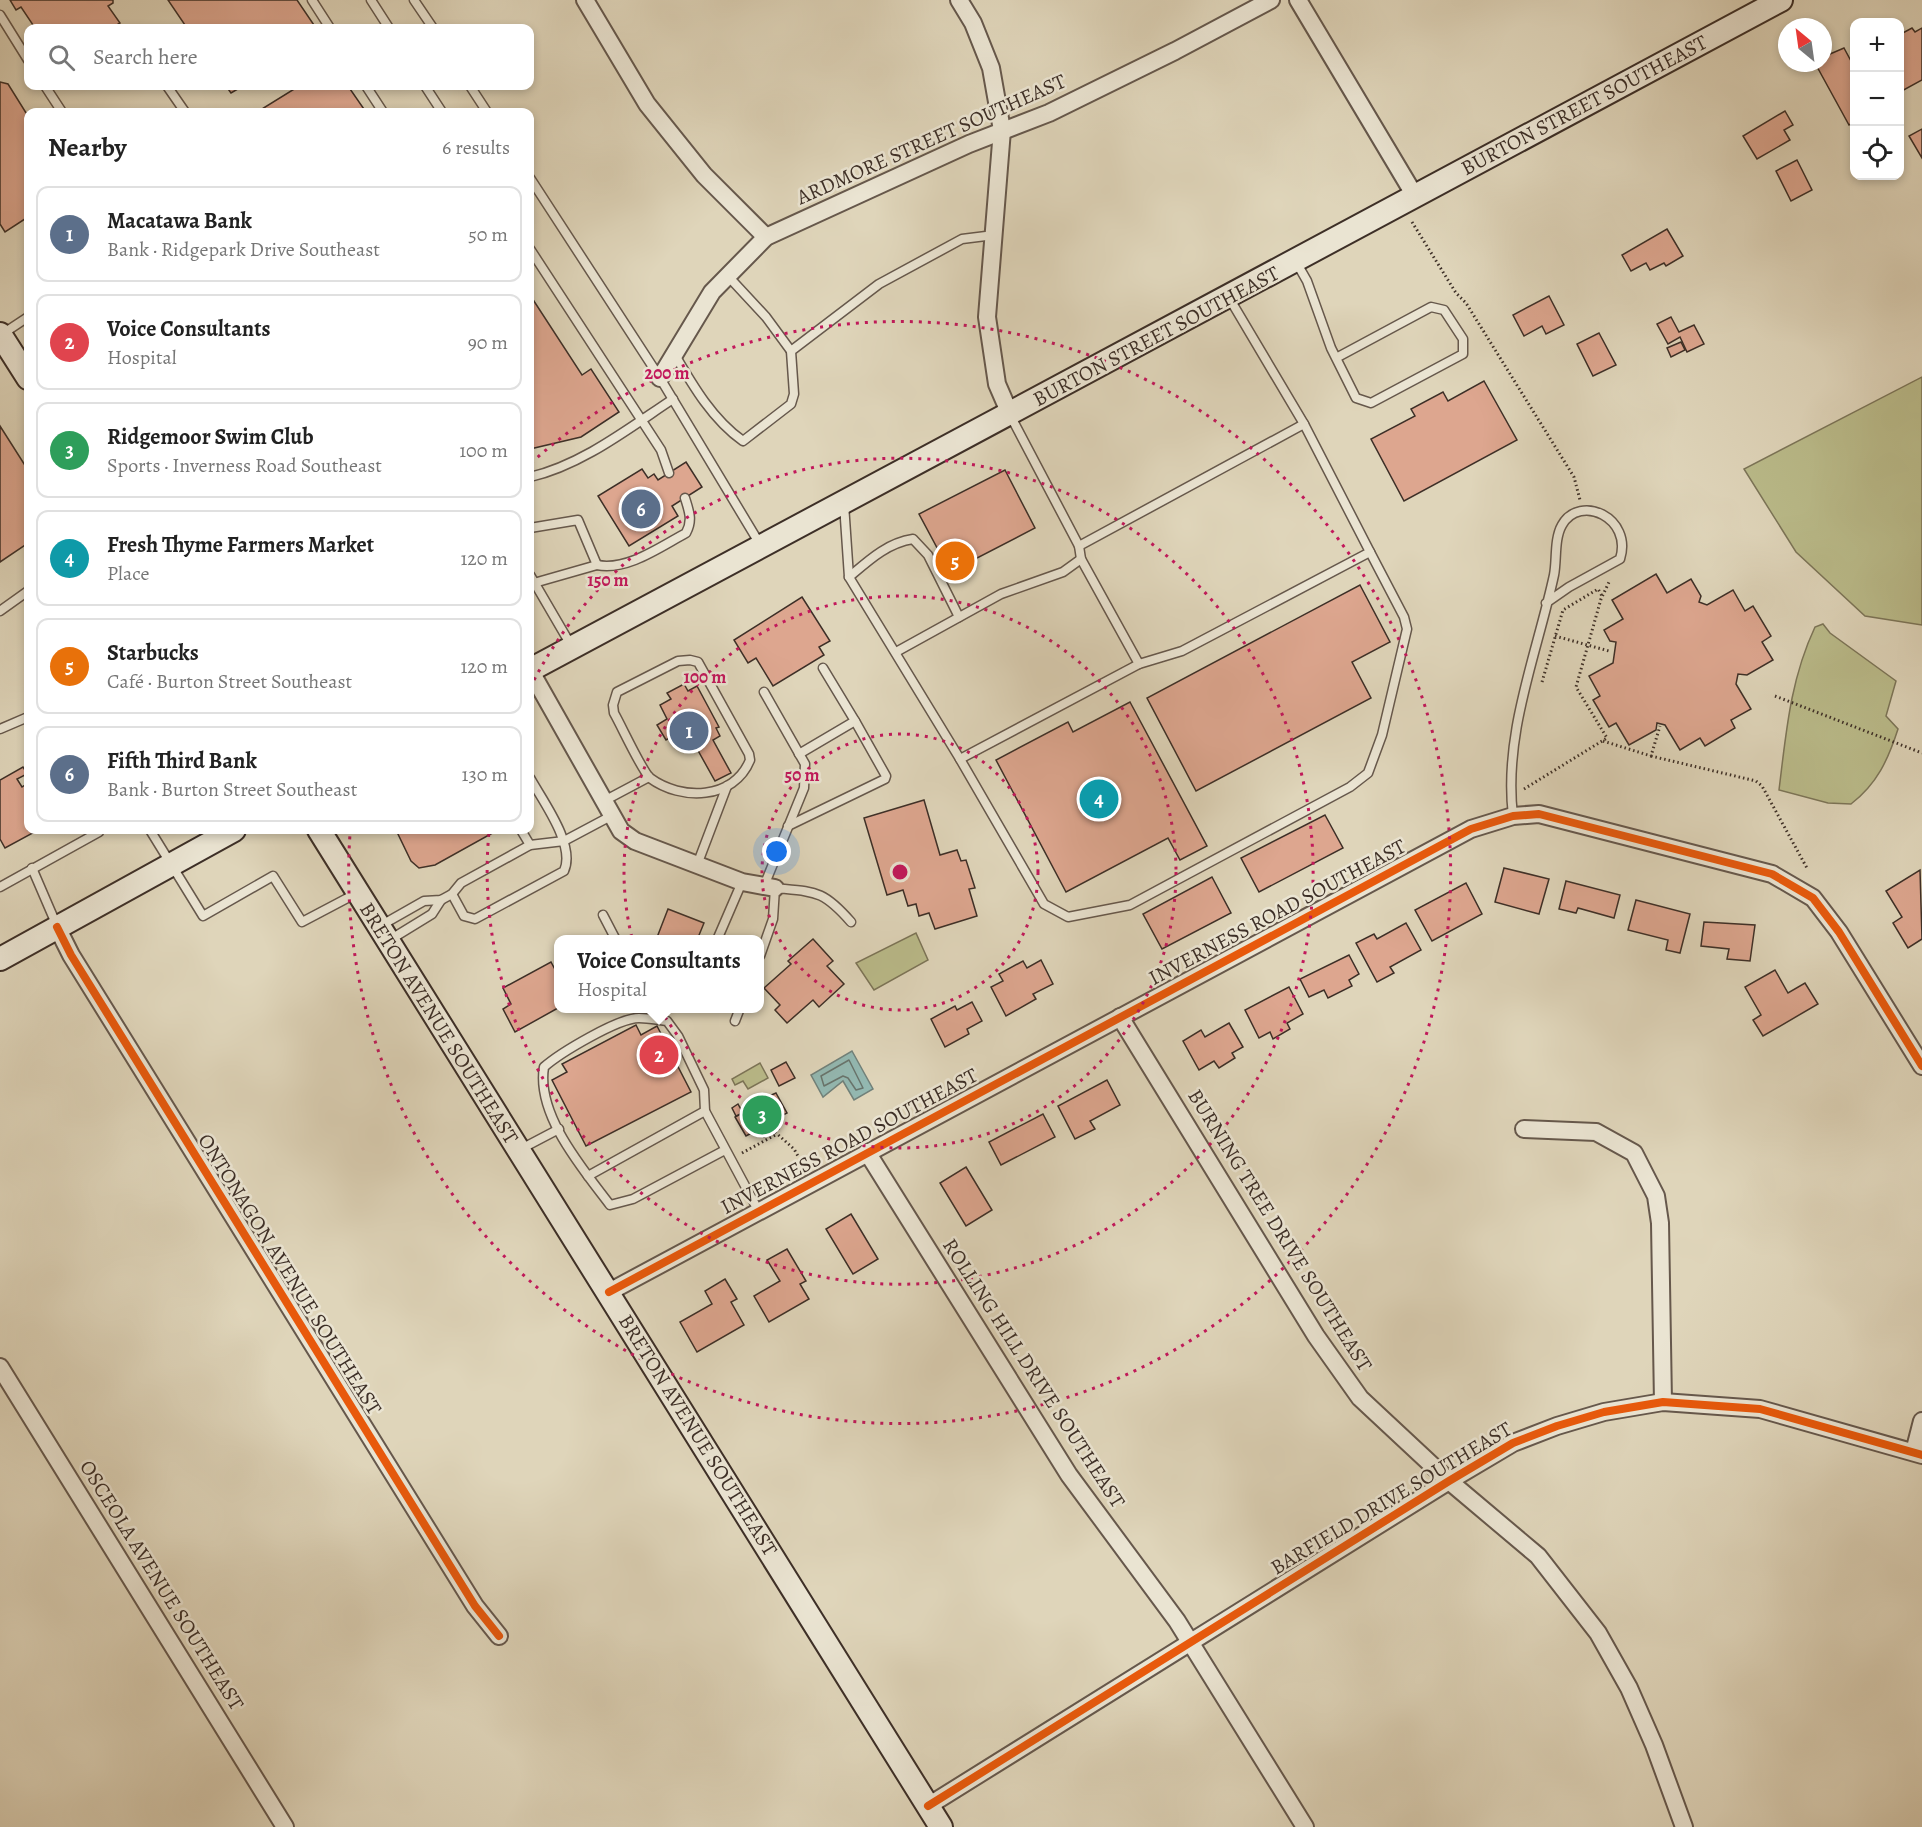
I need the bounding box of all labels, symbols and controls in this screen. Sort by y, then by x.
north arrow [1778,18,1832,72]
map controls [1850,18,1904,180]
button: + [1850,18,1904,72]
search box [24,24,534,90]
street label: BURTON STREET SOUTHEAST [1456,28,1712,182]
icon: search [45,41,78,74]
text: Search here [93,42,198,72]
street label: ARDMORE STREET SOUTHEAST [791,67,1070,212]
button: − [1850,72,1904,126]
button: locate [1850,126,1904,180]
text: Nearby [48,130,127,165]
text: 6 results [442,134,510,161]
text: Macatawa Bank [107,206,252,236]
text: 1 [66,221,73,248]
text: 50 m [468,221,508,248]
text: Bank · Ridgepark Drive Southeast [107,236,380,263]
street label: BURTON STREET SOUTHEAST [1028,259,1284,413]
text: Voice Consultants [107,314,270,344]
text: 2 [65,329,74,356]
text: 90 m [468,329,508,356]
text: Hospital [107,344,177,371]
text: 200 m [644,361,690,385]
text: Ridgemoor Swim Club [107,422,314,452]
text: 3 [65,437,74,464]
text: 100 m [459,437,508,464]
text: Sports · Inverness Road Southeast [107,452,382,479]
pin: 6 [622,486,660,532]
text: Fresh Thyme Farmers Market [107,530,374,560]
pin: 5 [936,538,974,584]
text: 4 [65,545,74,572]
text: 120 m [460,545,508,572]
text: Place [107,560,149,587]
text: 150 m [587,568,629,592]
text: Starbucks [107,638,199,668]
text: 5 [65,653,74,680]
text: 120 m [460,653,508,680]
text: 100 m [684,665,726,689]
text: Café · Burton Street Southeast [107,668,352,695]
pin: 1 [670,708,708,754]
text: Fifth Third Bank [107,746,257,776]
text: 6 [65,761,74,788]
text: 130 m [462,761,508,788]
text: 50 m [785,763,819,787]
text: Bank · Burton Street Southeast [107,776,357,803]
pin: 4 [1080,776,1118,822]
street label: INVERNESS ROAD SOUTHEAST [1144,832,1411,992]
your location [762,837,791,866]
centre of rings [890,862,910,882]
street label: BRETON AVENUE SOUTHEAST [353,897,525,1150]
popup [554,935,764,1013]
text: Voice Consultants [577,946,741,976]
text: Hospital [577,976,647,1003]
pin: 2 [640,1032,678,1078]
street label: INVERNESS ROAD SOUTHEAST [716,1061,983,1221]
street label: BURNING TREE DRIVE SOUTHEAST [1181,1084,1379,1377]
pin: 3 [742,1092,782,1138]
street label: ONTONAGON AVENUE SOUTHEAST [192,1128,389,1420]
street label: ROLLING HILL DRIVE SOUTHEAST [936,1233,1132,1514]
street label: BRETON AVENUE SOUTHEAST [612,1309,784,1562]
street label: BARFIELD DRIVE SOUTHEAST [1265,1414,1517,1581]
street label: OSCEOLA AVENUE SOUTHEAST [73,1455,251,1716]

